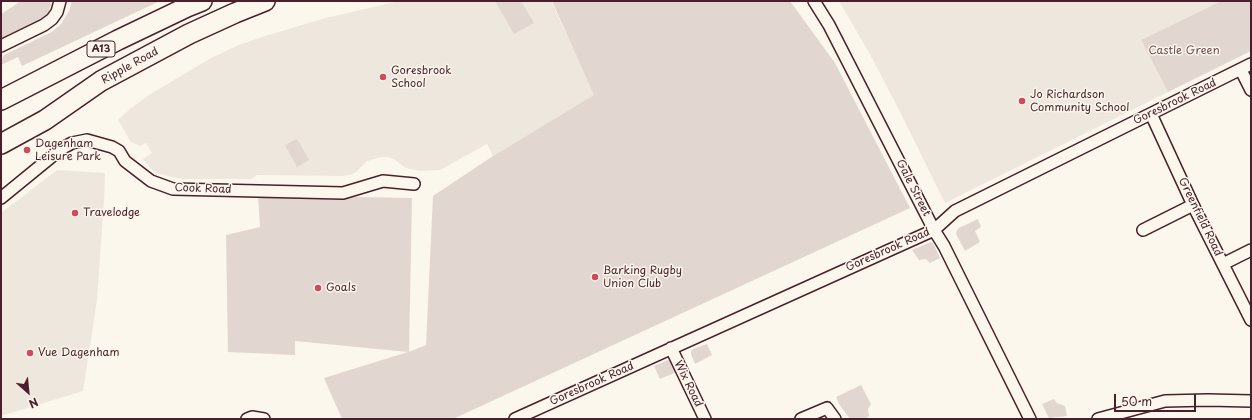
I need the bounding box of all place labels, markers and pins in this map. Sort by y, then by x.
place label: Goresbrook School [391,64,452,90]
marker: Goresbrook School [378,72,388,82]
place label: Jo Richardson Community School [1030,88,1129,114]
marker: Jo Richardson Community School [1017,96,1027,106]
place label: Dagenham Leisure Park [35,137,101,163]
marker: Dagenham Leisure Park [22,145,32,155]
place label: Travelodge [83,206,140,220]
marker: Travelodge [70,208,80,218]
place label: Barking Rugby Union Club [603,264,682,290]
marker: Barking Rugby Union Club [590,272,600,282]
place label: Goals [326,281,356,295]
marker: Goals [313,283,323,293]
place label: Vue Dagenham [38,346,119,360]
marker: Vue Dagenham [25,348,35,358]

